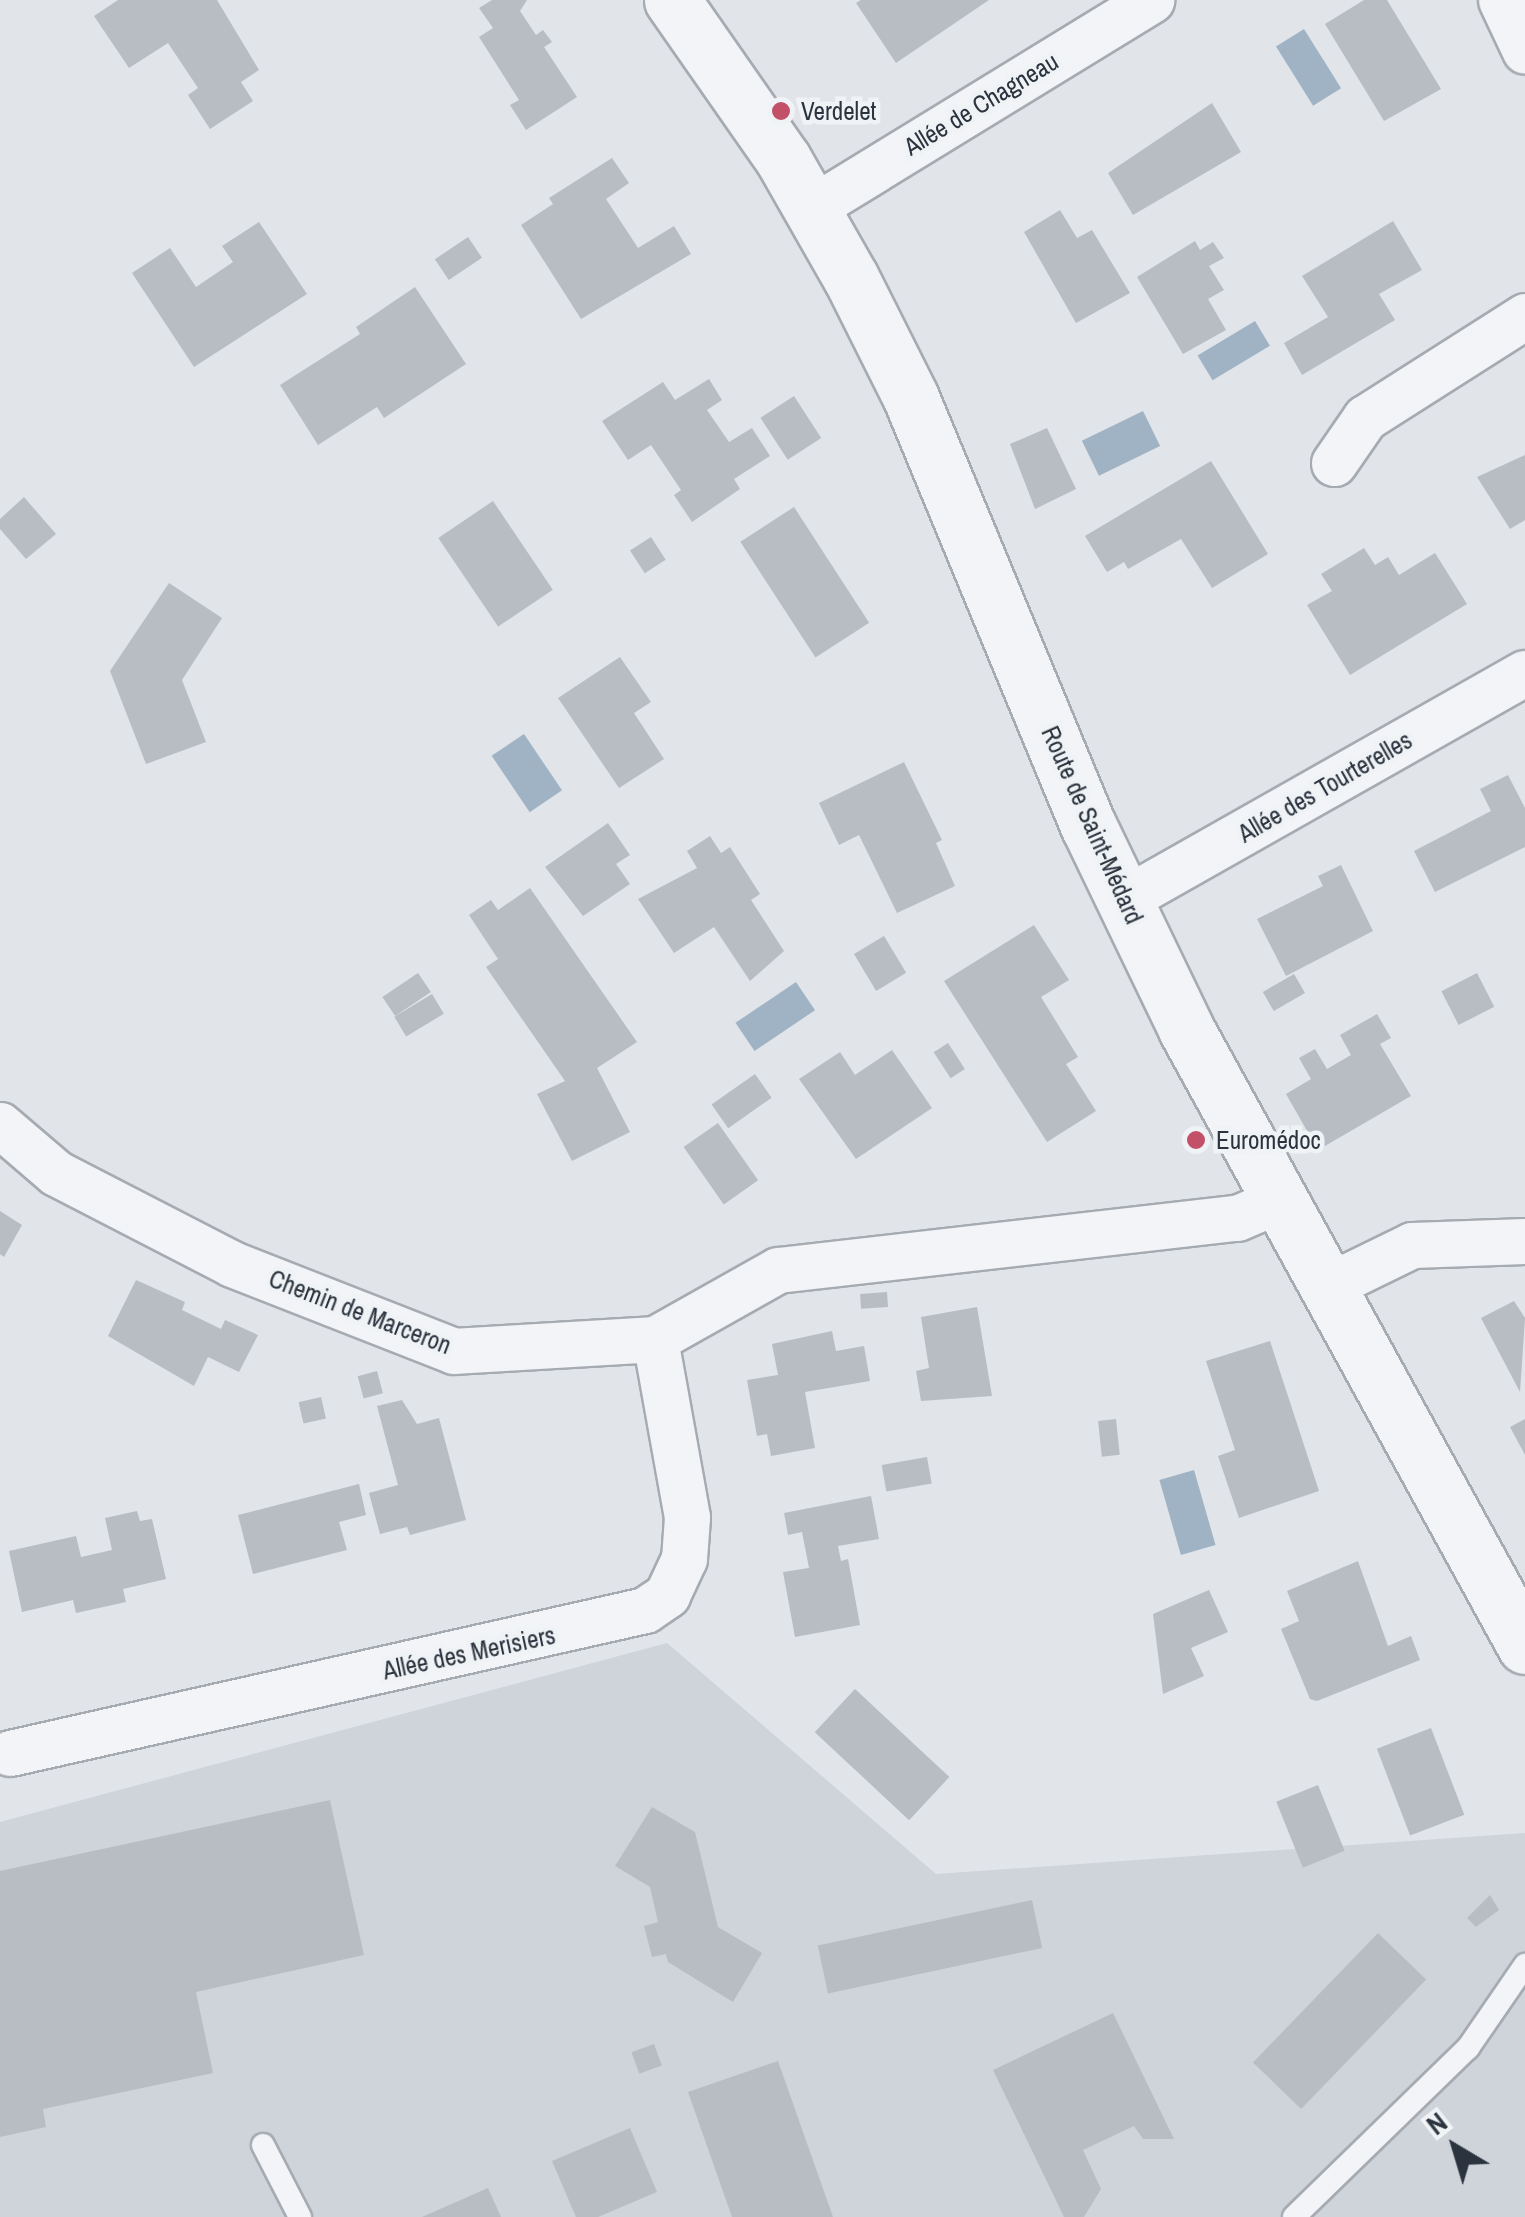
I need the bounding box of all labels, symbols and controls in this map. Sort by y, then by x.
street label: Allée de Chagneau [899,46,1063,162]
place label: Verdelet [801,96,876,126]
marker: Verdelet [770,100,792,122]
street label: Route de Saint-Médard [1035,722,1149,928]
street label: Allée des Tourterelles [1233,725,1417,849]
place label: Euromédoc [1216,1125,1321,1155]
marker: Euromédoc [1185,1129,1207,1151]
street label: Chemin de Marceron [265,1263,455,1361]
street label: Allée des Merisiers [380,1620,558,1686]
north arrow [1405,2097,1505,2197]
text: N [1418,2103,1455,2143]

